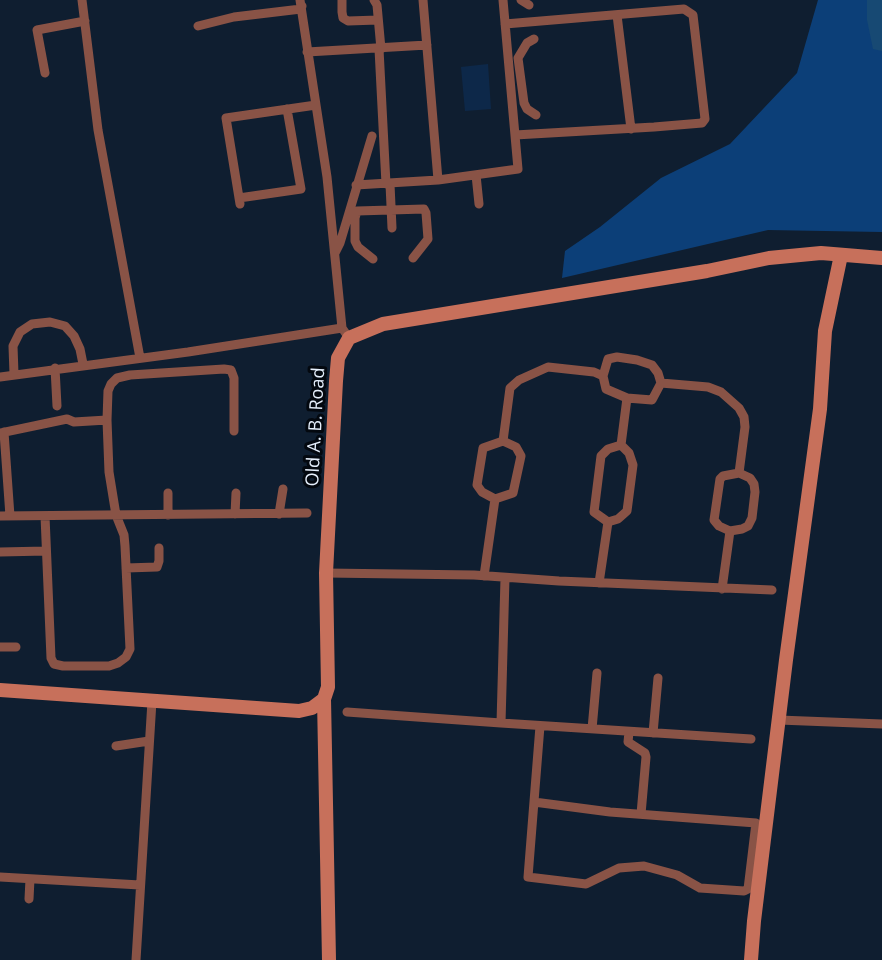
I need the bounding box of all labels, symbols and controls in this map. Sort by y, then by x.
street label: Old A. B. Road [302,367,330,487]

